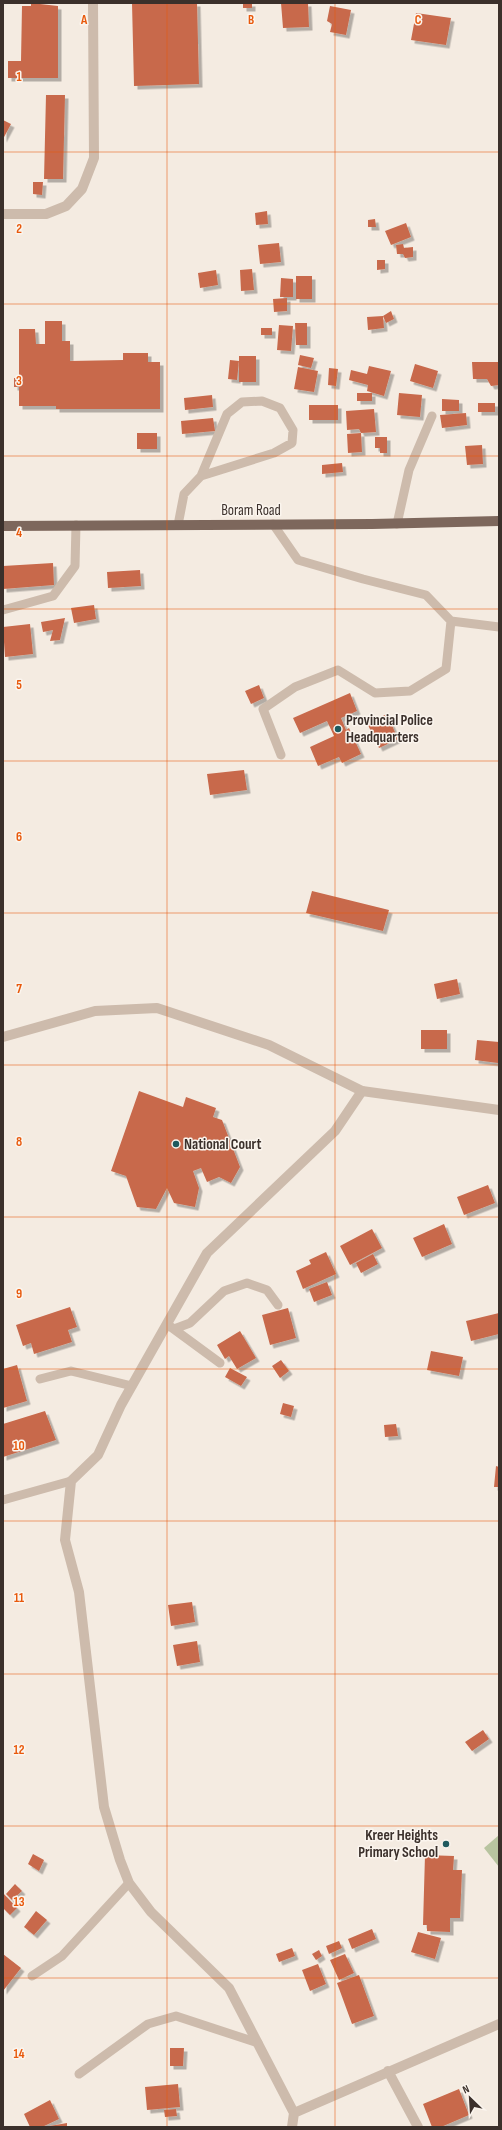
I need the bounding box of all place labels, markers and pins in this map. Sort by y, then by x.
place label: Provincial Police Headquarters [346,711,433,747]
marker: Provincial Police Headquarters [333,724,343,734]
place label: National Court [184,1135,261,1154]
marker: National Court [171,1139,181,1149]
place label: Kreer Heights Primary School [358,1826,438,1862]
marker: Kreer Heights Primary School [441,1839,451,1849]

